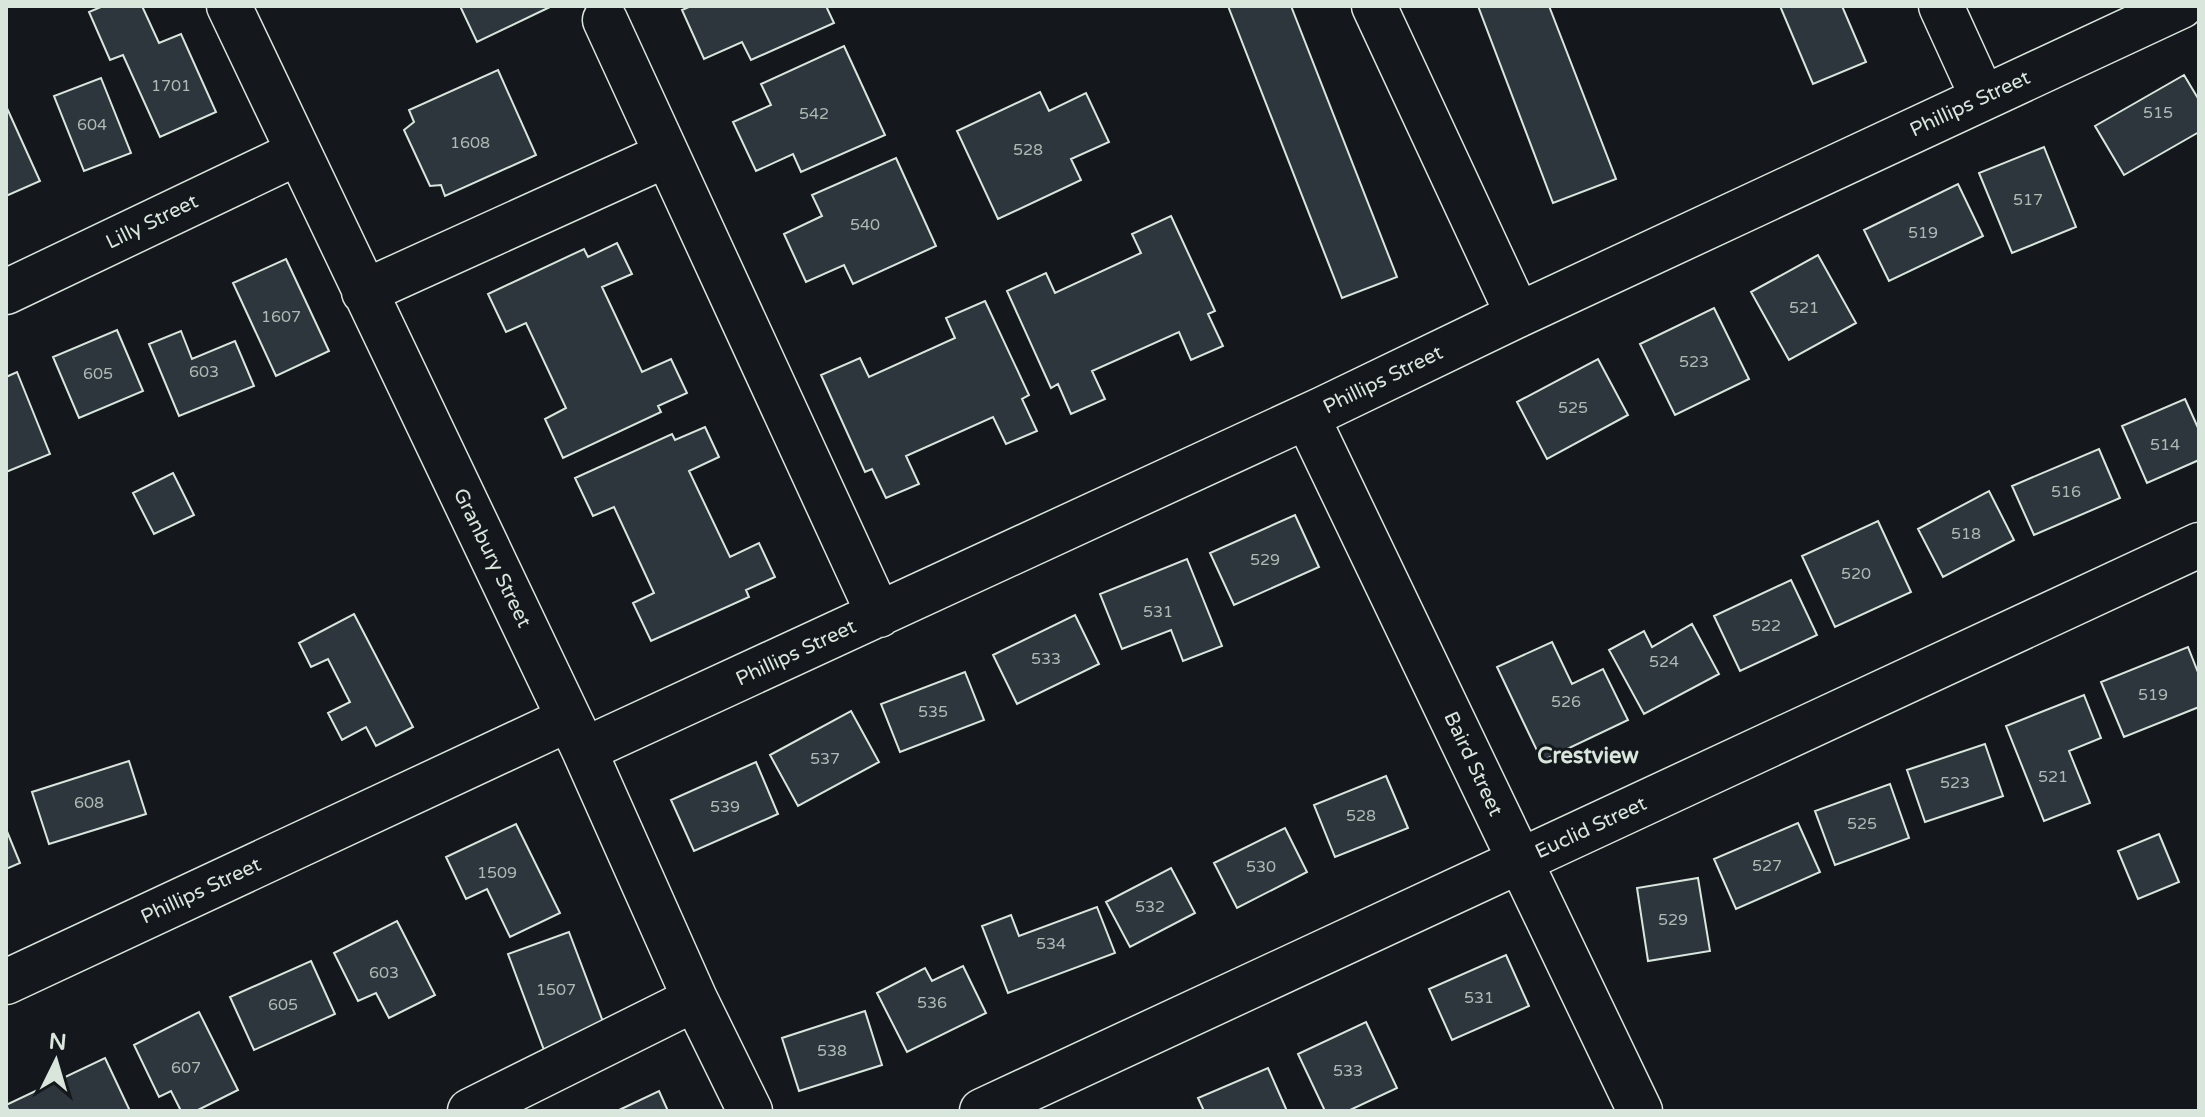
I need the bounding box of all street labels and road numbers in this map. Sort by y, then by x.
street label: Phillips Street [1906,66,2034,142]
street label: Lilly Street [102,189,202,255]
street label: Phillips Street [1319,341,1447,419]
street label: Granbury Street [448,485,536,632]
street label: Phillips Street [732,615,860,691]
street label: Baird Street [1438,708,1508,820]
street label: Euclid Street [1531,792,1651,864]
street label: Phillips Street [137,853,265,929]

